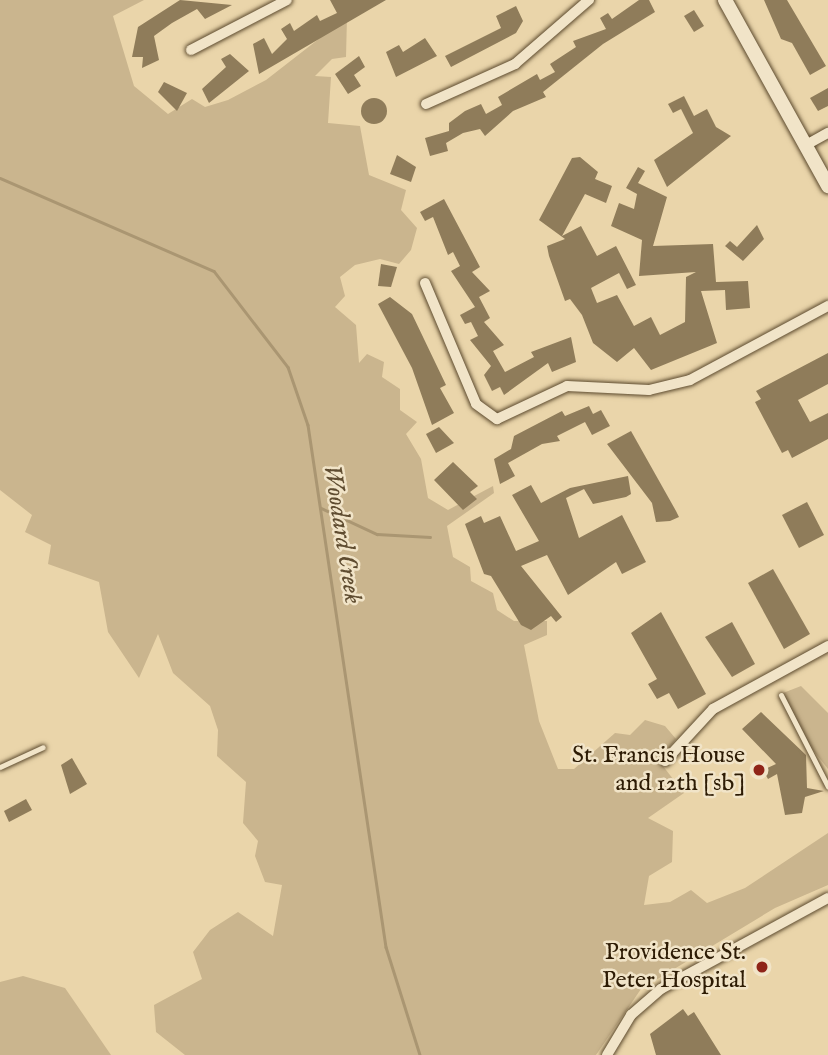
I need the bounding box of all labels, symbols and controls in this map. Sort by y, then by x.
water label: Woodard Creek [316,462,368,606]
place label: St. Francis House and 12th [sb] [572,742,745,798]
marker: St. Francis House and 12th [sb] [751,762,767,778]
place label: Providence St. Peter Hospital [602,939,746,995]
marker: Providence St. Peter Hospital [752,957,772,977]

